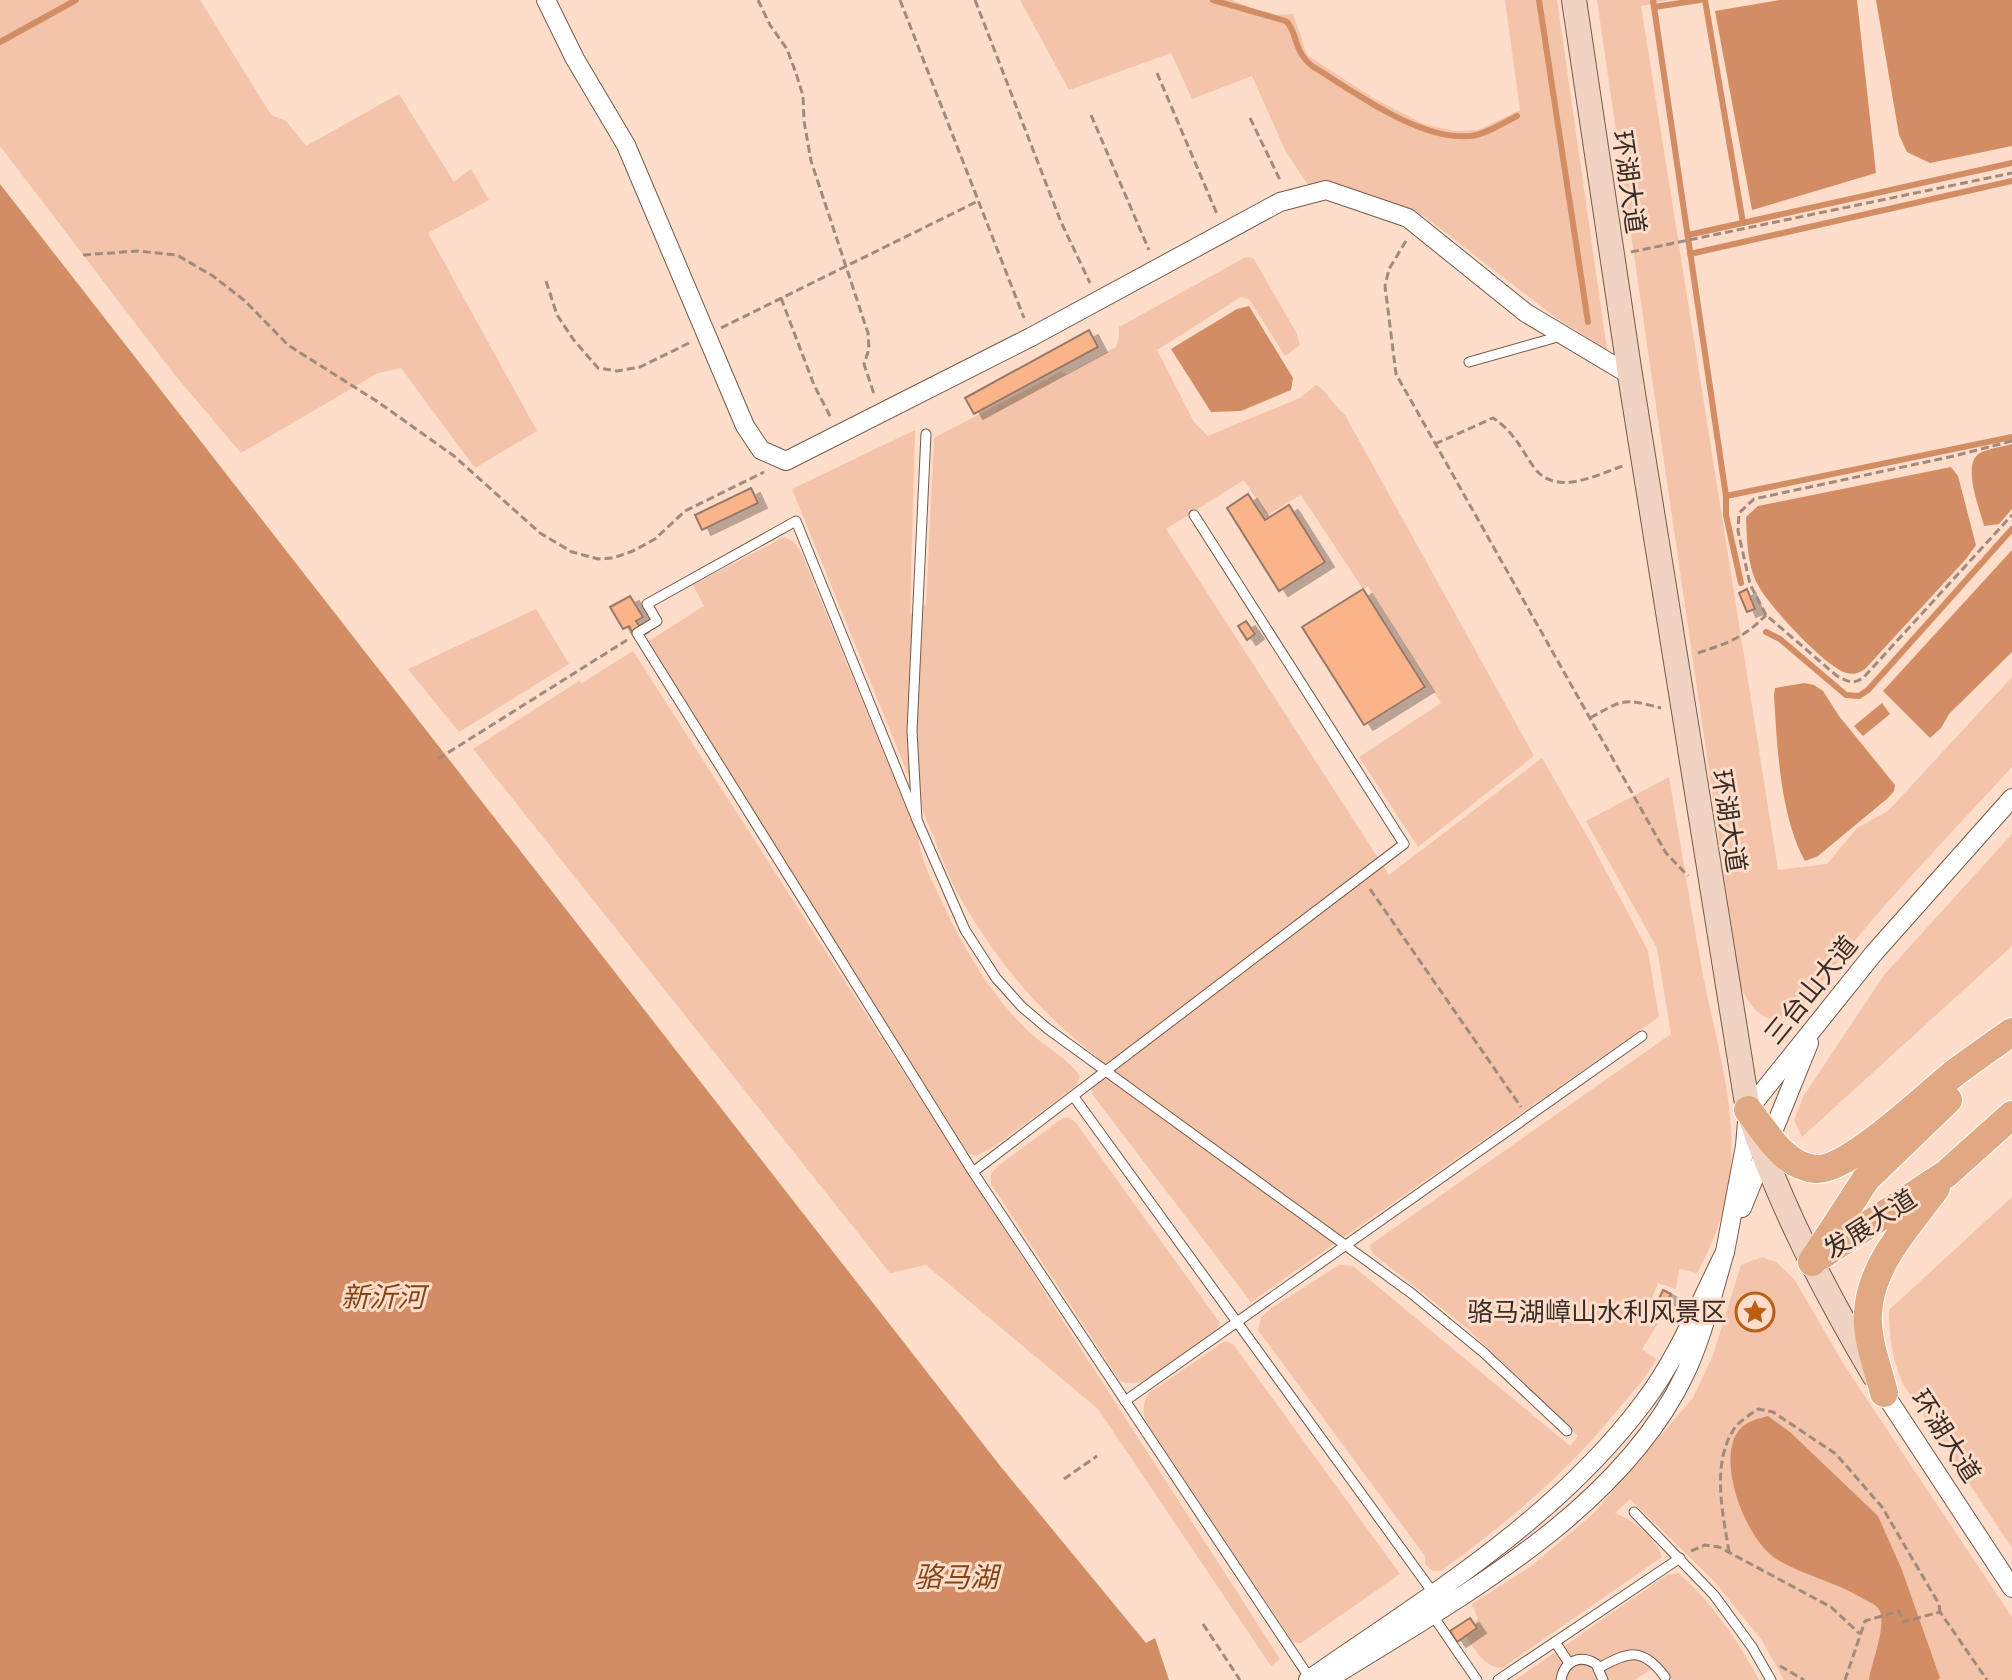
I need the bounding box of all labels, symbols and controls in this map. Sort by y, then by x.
street label: 环湖大道 [1606,128,1653,236]
street label: 环湖大道 [1705,767,1754,875]
street label: 三台山大道 [1757,929,1864,1051]
street label: 发展大道 [1817,1181,1922,1266]
water label: 新沂河 [341,1279,430,1315]
place icon: 骆马湖嶂山水利风景区 [1734,1291,1776,1333]
place label: 骆马湖嶂山水利风景区 [1467,1295,1727,1328]
street label: 环湖大道 [1904,1383,1989,1488]
water label: 骆马湖 [914,1559,1002,1595]

